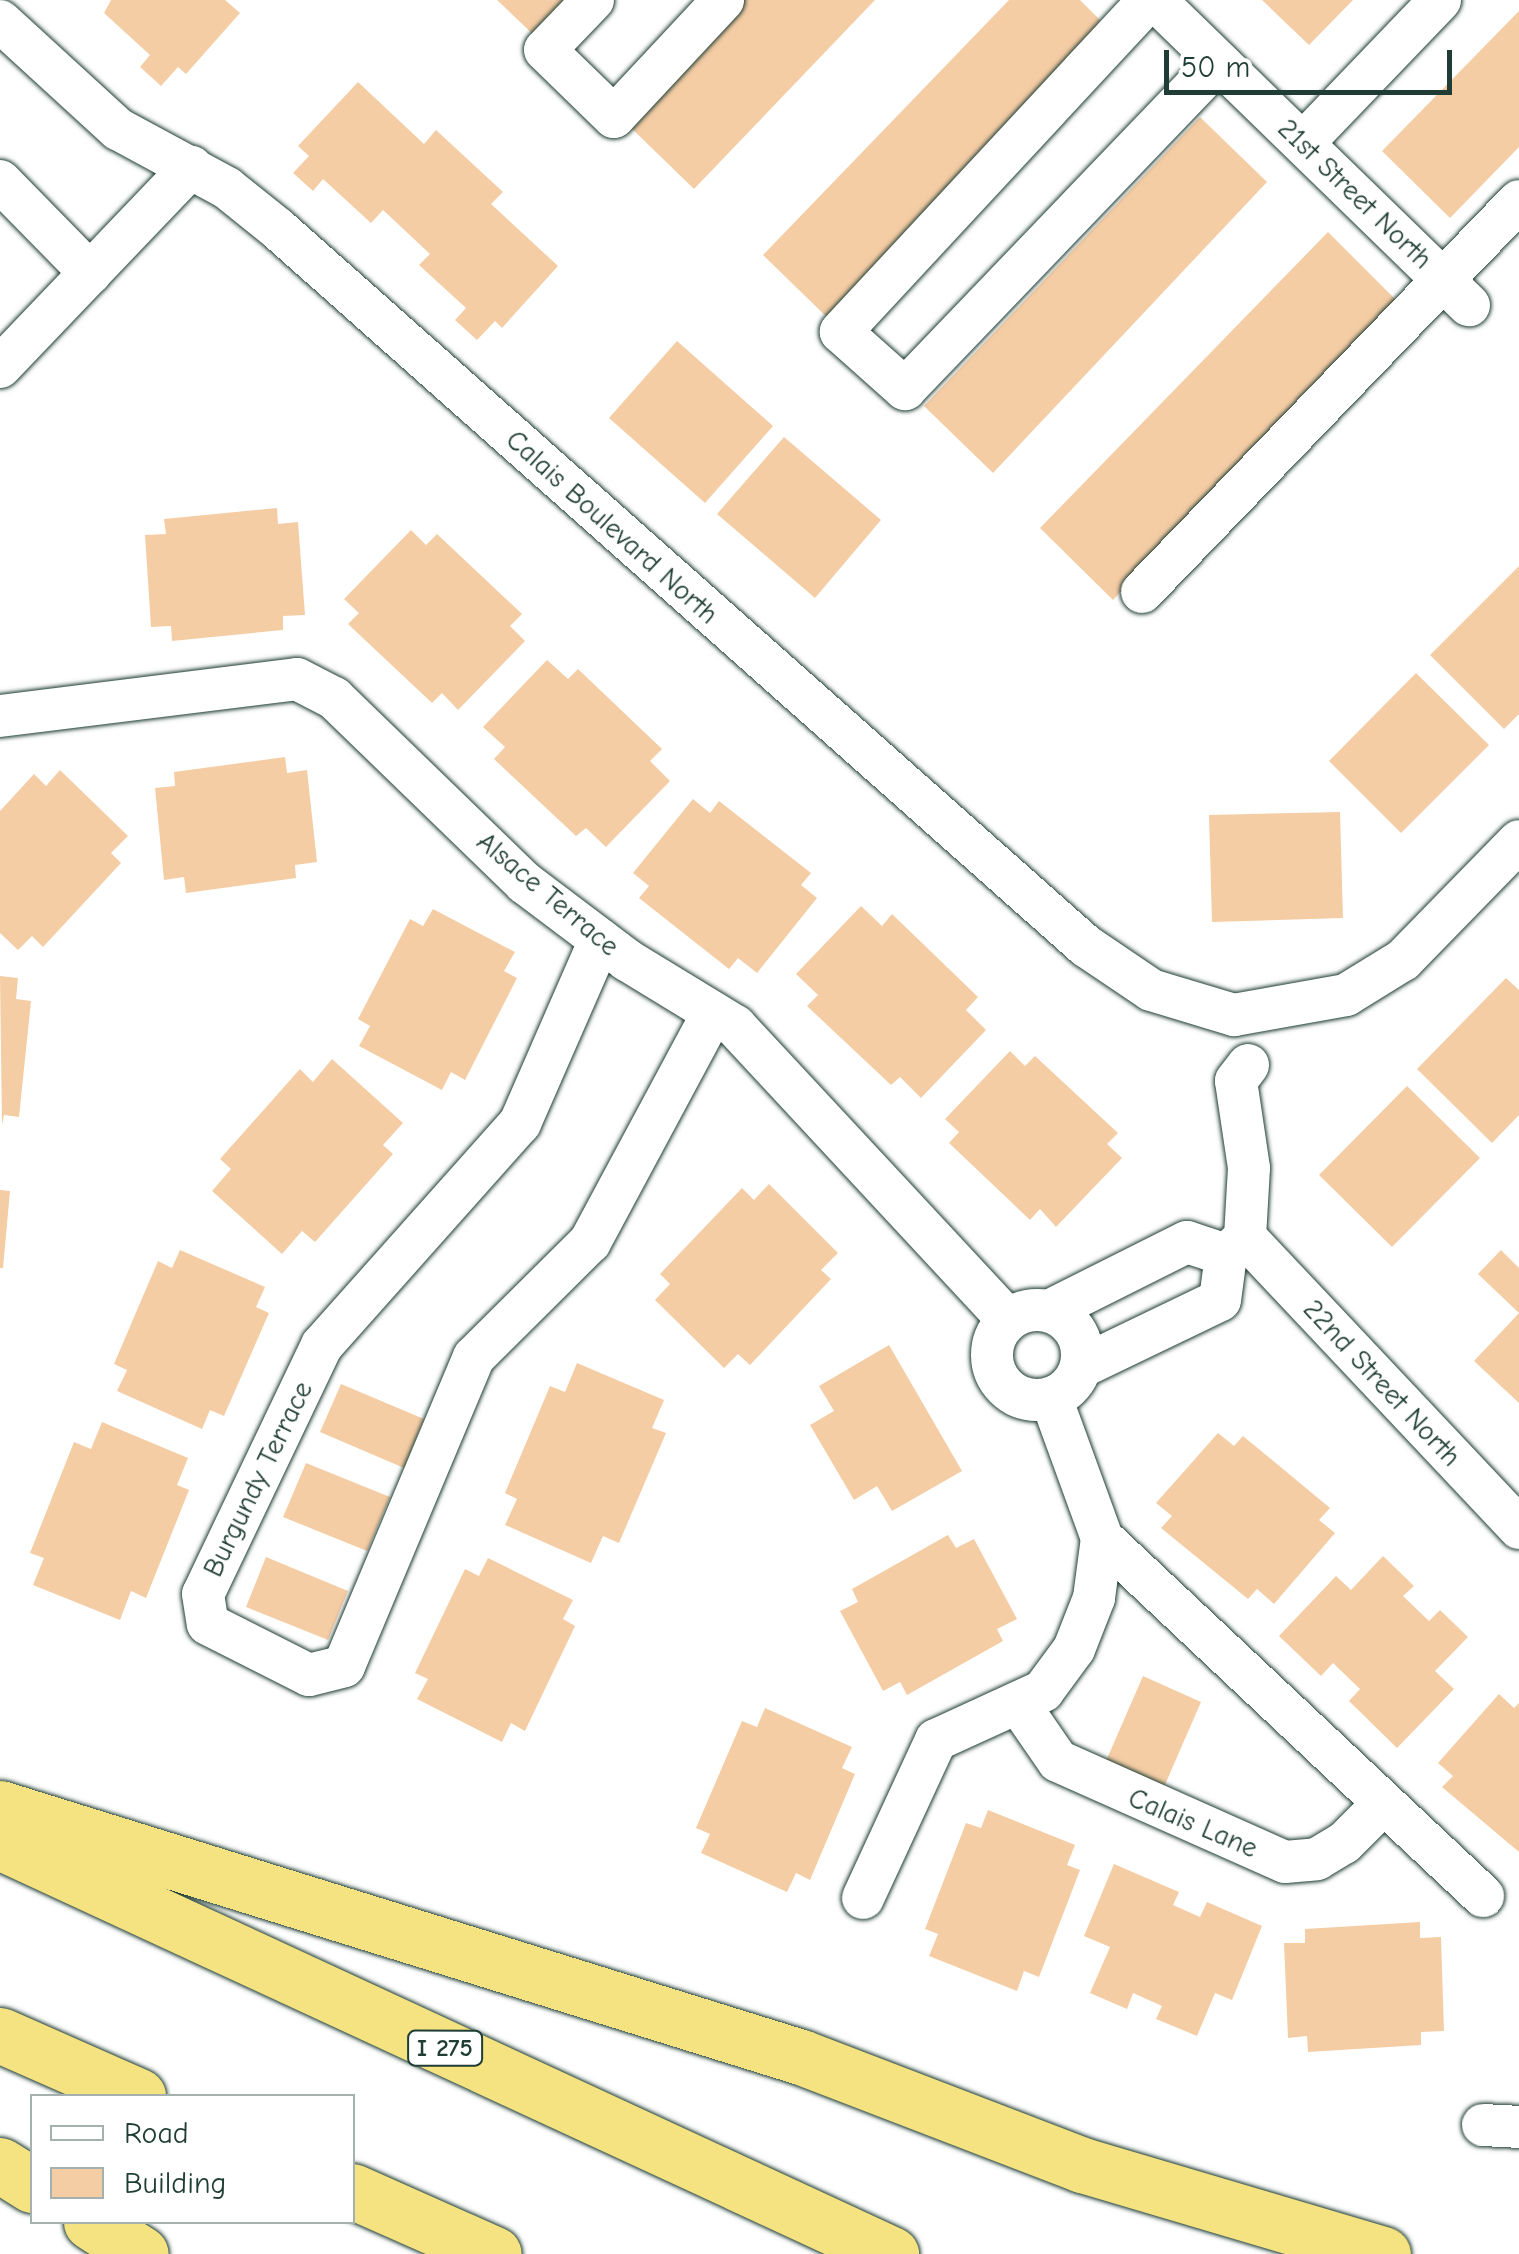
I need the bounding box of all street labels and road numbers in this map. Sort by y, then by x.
street label: 21st Street North [1271,112,1439,276]
street label: Calais Boulevard North [499,423,725,631]
street label: Alsace Terrace [470,825,626,963]
street label: 22nd Street North [1296,1293,1468,1473]
street label: Burgundy Terrace [196,1376,320,1582]
street label: Calais Lane [1123,1781,1263,1865]
road number: I 275 [405,2028,485,2068]

